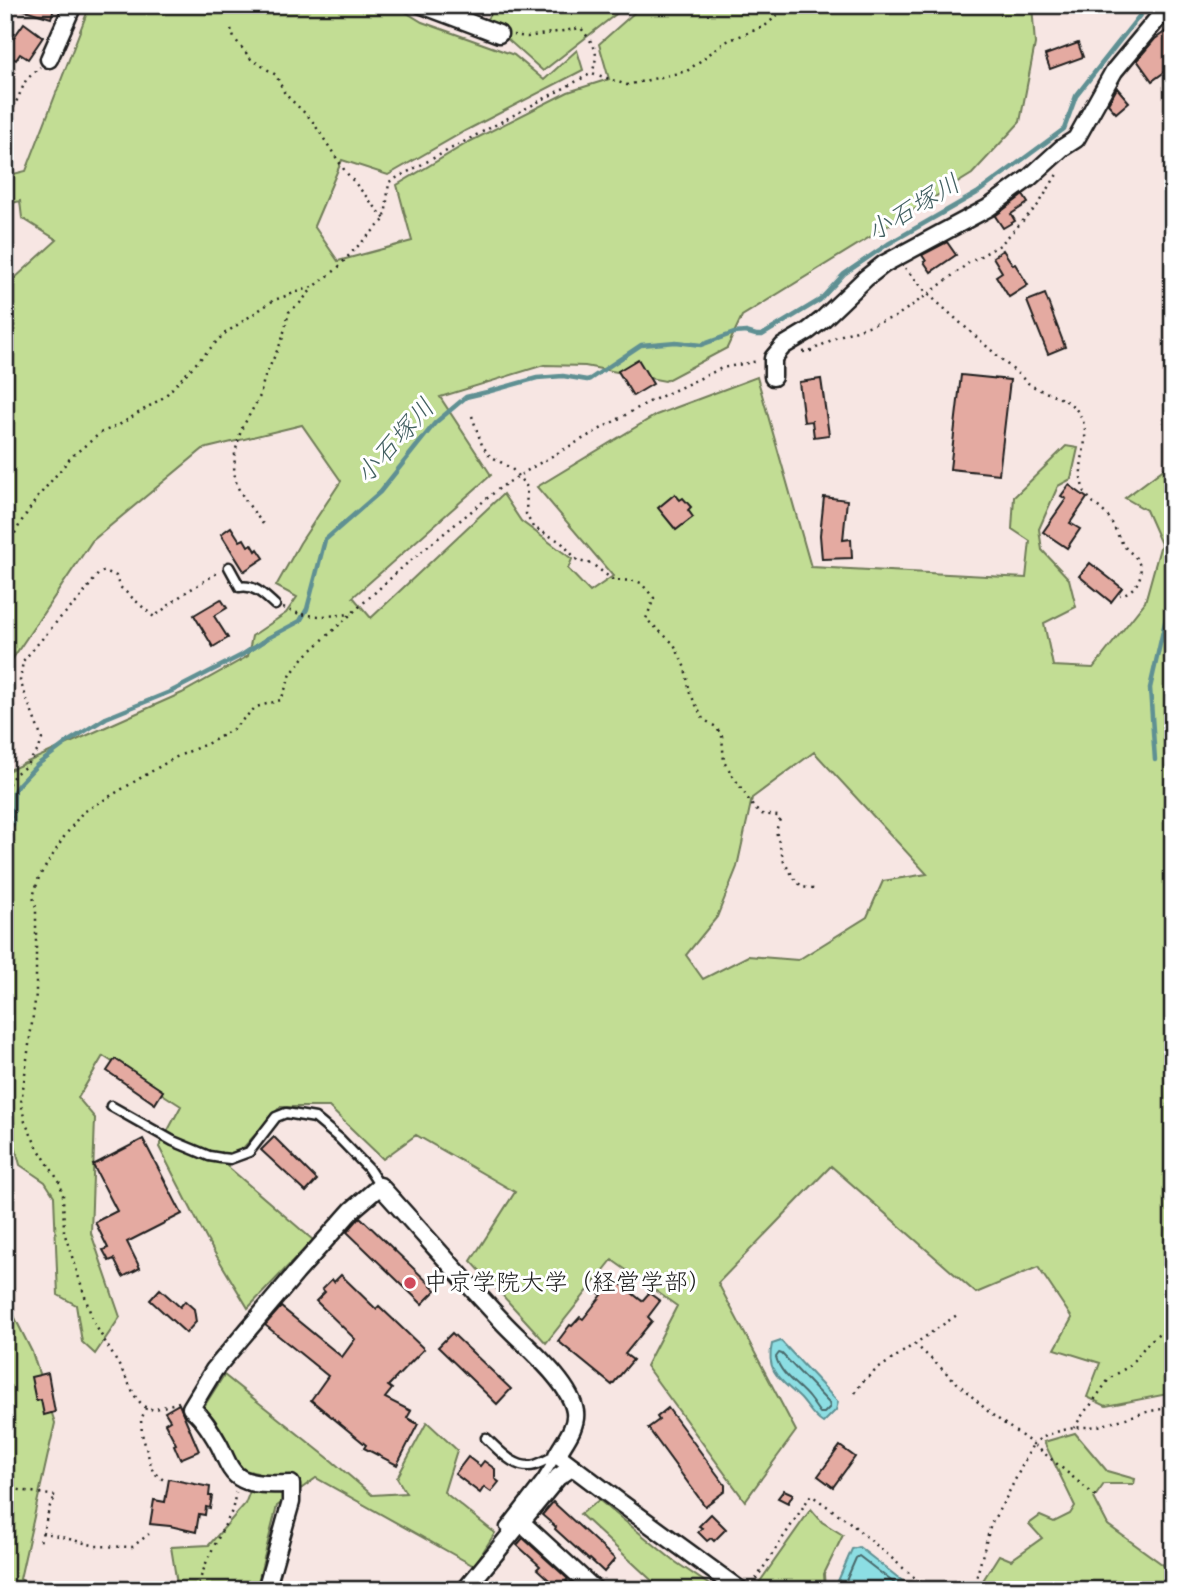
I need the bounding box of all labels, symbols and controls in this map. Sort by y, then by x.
water label: 小石塚川 [861,168,967,250]
water label: 小石塚川 [349,392,443,492]
place label: 中京学院大学（経営学部） [424,1268,712,1299]
marker: 中京学院大学（経営学部） [402,1275,418,1291]

